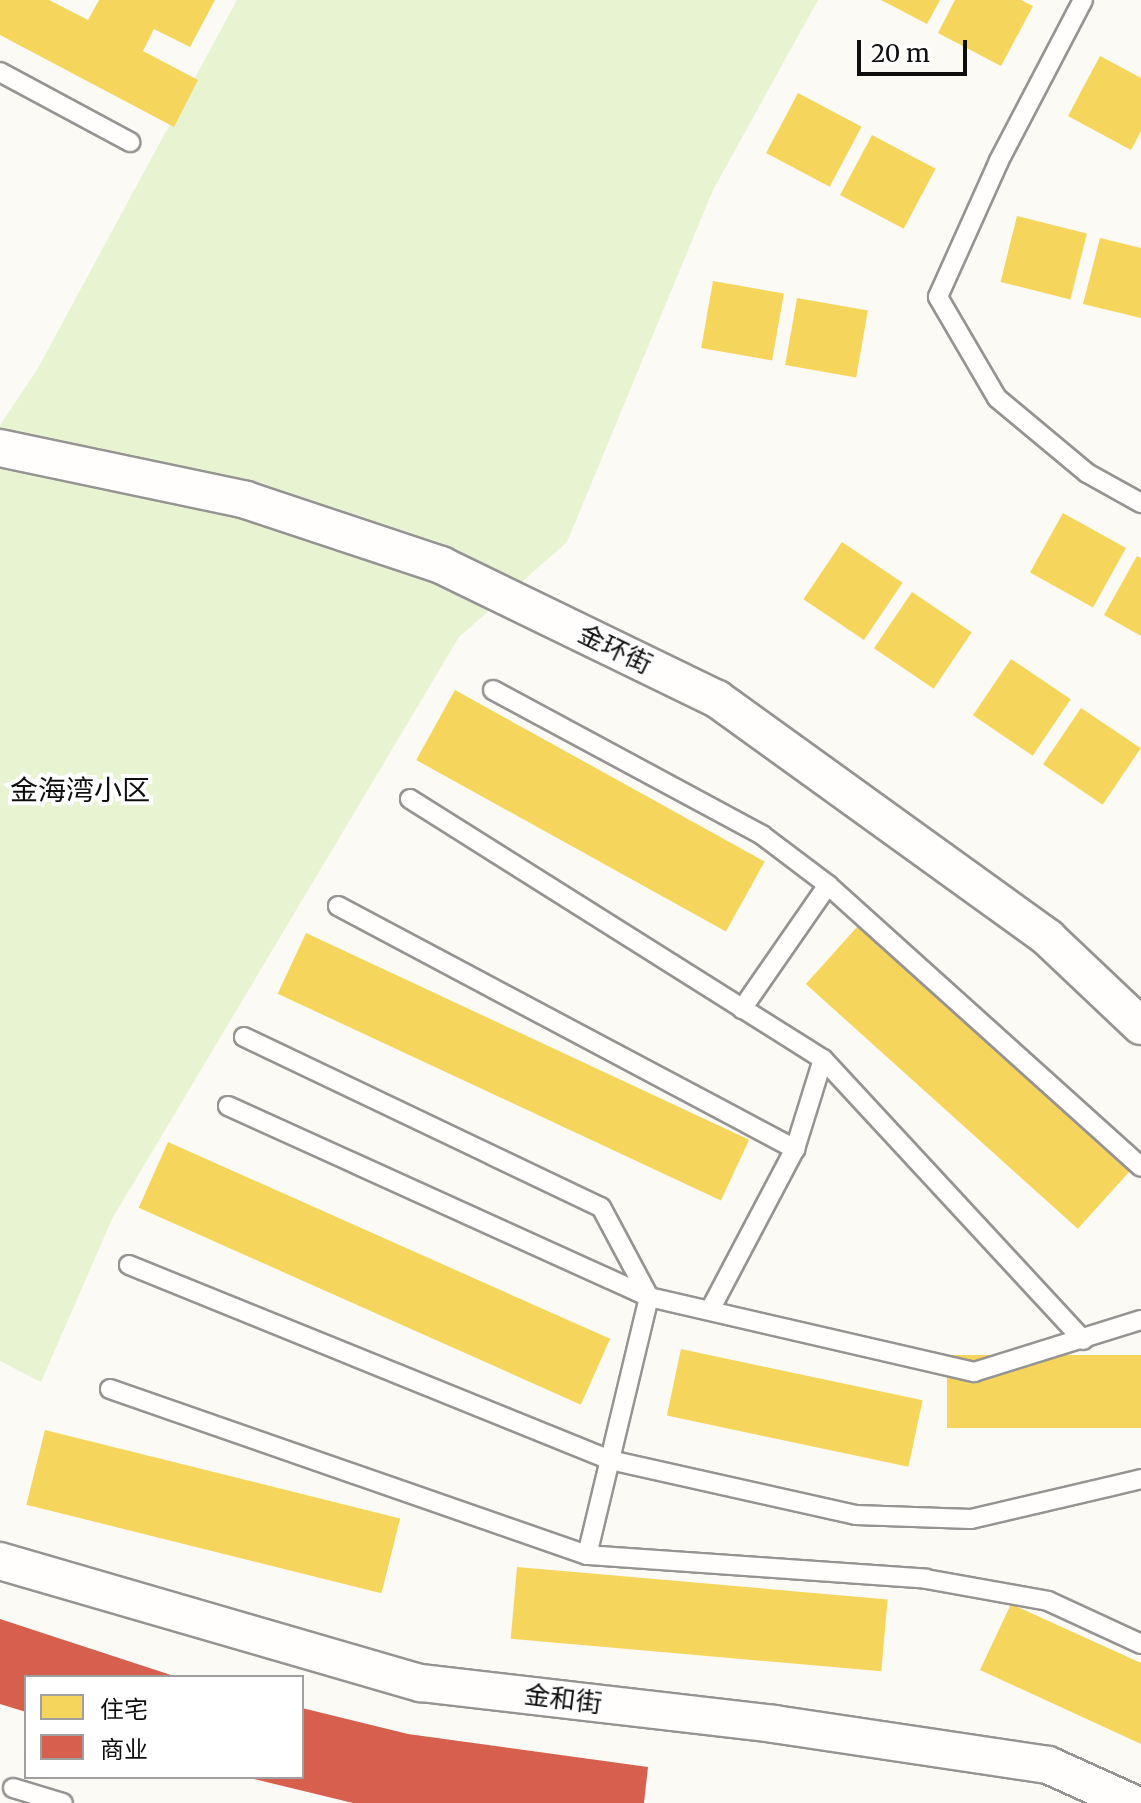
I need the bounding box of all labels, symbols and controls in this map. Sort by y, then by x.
scale bar [861,24,971,74]
text: 20 m [871,38,930,69]
street label: 金环街 [573,618,657,680]
district label: 金海湾小区 [10,773,150,807]
legend [24,1675,304,1779]
street label: 金和街 [522,1679,604,1719]
text: 住宅 [100,1694,148,1725]
text: 商业 [100,1734,148,1765]

